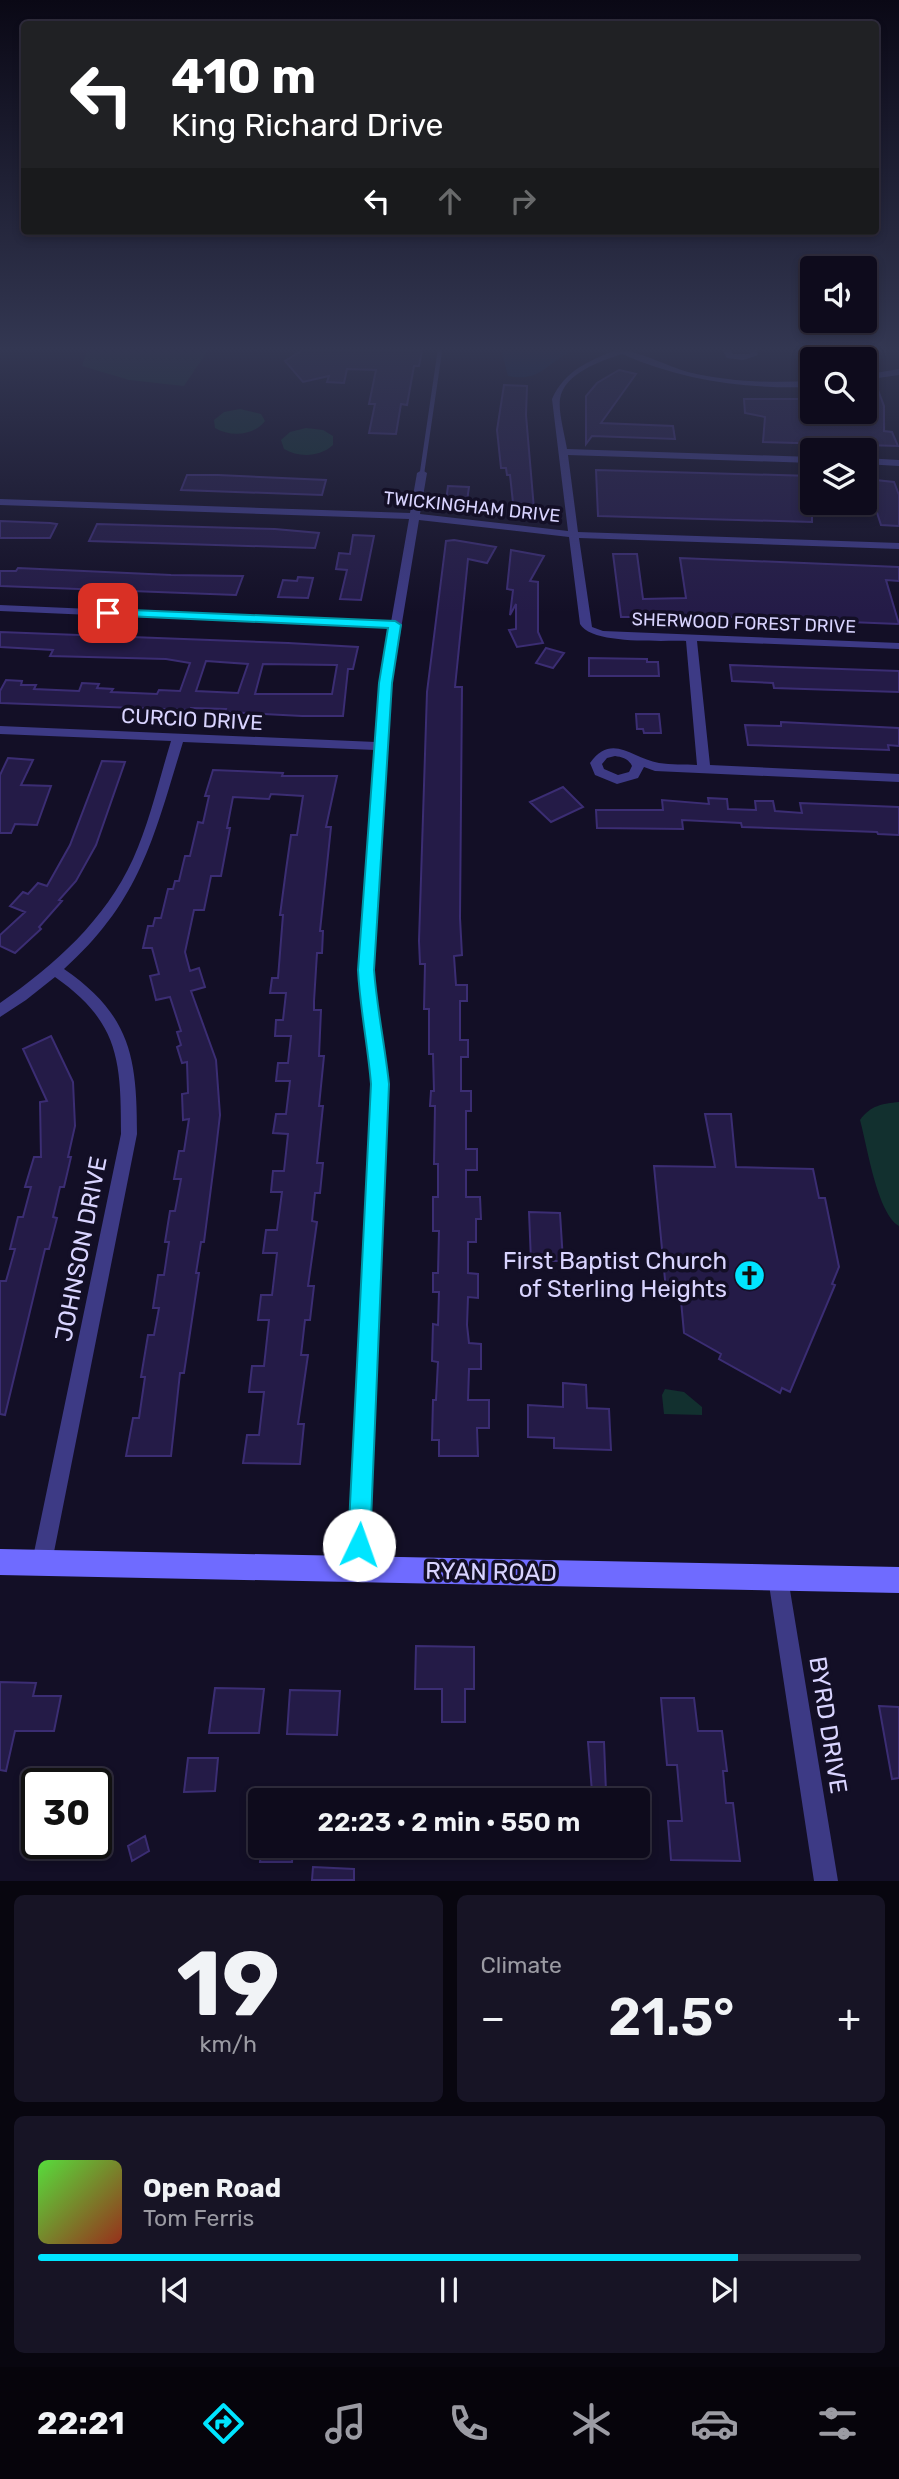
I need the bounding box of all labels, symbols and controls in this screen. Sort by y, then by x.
text: 410 m [171,47,316,105]
icon: left [56,49,147,140]
text: King Richard Drive [171,106,444,144]
icon: left [358,182,396,220]
icon: ahead [431,182,469,220]
icon: right [504,182,542,220]
map controls [800,256,877,515]
button: sound [800,256,877,333]
button: search [800,347,877,424]
button: layers [800,438,877,515]
street label: TWICKINGHAM DRIVE [383,487,561,527]
pin [78,583,138,643]
icon: arrive [89,594,127,632]
street label: SHERWOOD FOREST DRIVE [631,608,857,638]
street label: CURCIO DRIVE [120,703,264,735]
street label: JOHNSON DRIVE [49,1154,113,1344]
place label: First Baptist Church of Sterling Heights [503,1247,727,1303]
church icon: First Baptist Church of Sterling Heights [733,1258,767,1292]
position arrow [322,1508,396,1582]
street label: RYAN ROAD [425,1557,557,1587]
street label: BYRD DRIVE [803,1655,853,1795]
speed limit sign: 30 [21,1768,112,1859]
text: 22:23 · 2 min · 550 m [318,1807,580,1838]
text: 19 [176,1930,280,2038]
text: Climate [481,1951,562,1979]
text: 21.5° [608,1986,734,2048]
text: − [481,1995,505,2041]
text: + [837,1995,861,2041]
text: km/h [200,2030,257,2058]
text: Open Road [143,2173,281,2204]
text: Tom Ferris [143,2204,254,2232]
icon: previous [156,2271,194,2309]
icon: pause [430,2271,468,2309]
icon: next [705,2271,743,2309]
icon: directions [199,2399,248,2448]
icon: music [321,2399,370,2448]
icon: phone [444,2399,493,2448]
icon: climate [567,2399,616,2448]
icon: car [690,2399,739,2448]
icon: filters [813,2399,862,2448]
text: 22:21 [37,2404,125,2442]

